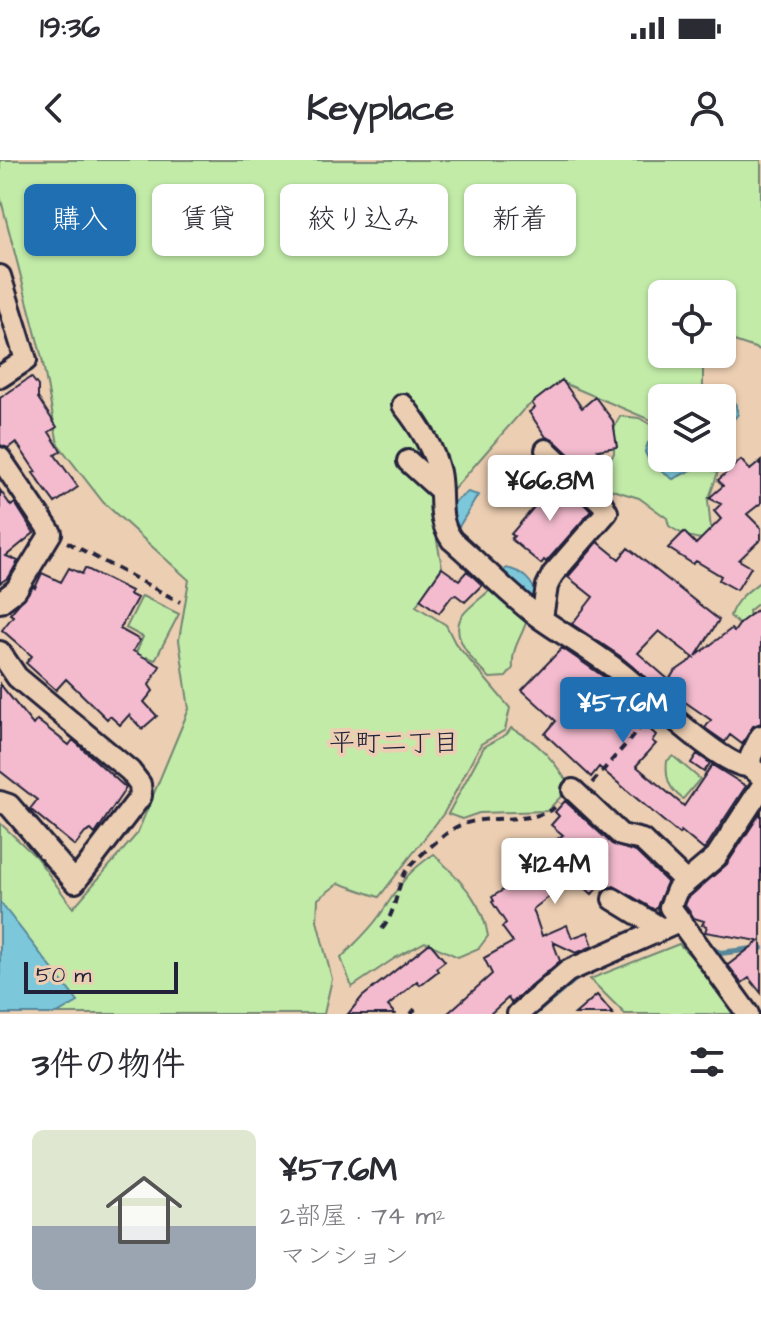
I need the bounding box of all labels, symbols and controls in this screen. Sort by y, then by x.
text: 19:36 [40,7,100,49]
text: Keyplace [307,83,454,134]
icon: back [32,86,76,130]
icon: person [685,86,729,130]
chip: 購入 [24,184,136,256]
chip: 賃貸 [152,184,264,256]
chip: 絞り込み [280,184,448,256]
chip: 新着 [464,184,576,256]
map controls [648,280,736,472]
button: locate [648,280,736,368]
button: layers [648,384,736,472]
pin: ¥66.8M [485,455,615,523]
text: ¥66.8M [506,463,594,499]
pin: ¥57.6M [558,677,688,745]
text: ¥57.6M [578,685,668,721]
district label: 平町二丁目 [329,725,459,761]
pin: ¥124M [499,838,611,906]
text: ¥124M [519,846,591,882]
scale bar [24,958,178,994]
text: 50 m [36,960,91,991]
icon: filters [685,1040,729,1084]
text: 3件の物件 [32,1041,185,1089]
text: ¥57.6M [280,1146,397,1194]
icon: home [96,1162,192,1258]
text: 2部屋 · 74 m² [280,1198,445,1234]
text: マンション [280,1238,409,1274]

